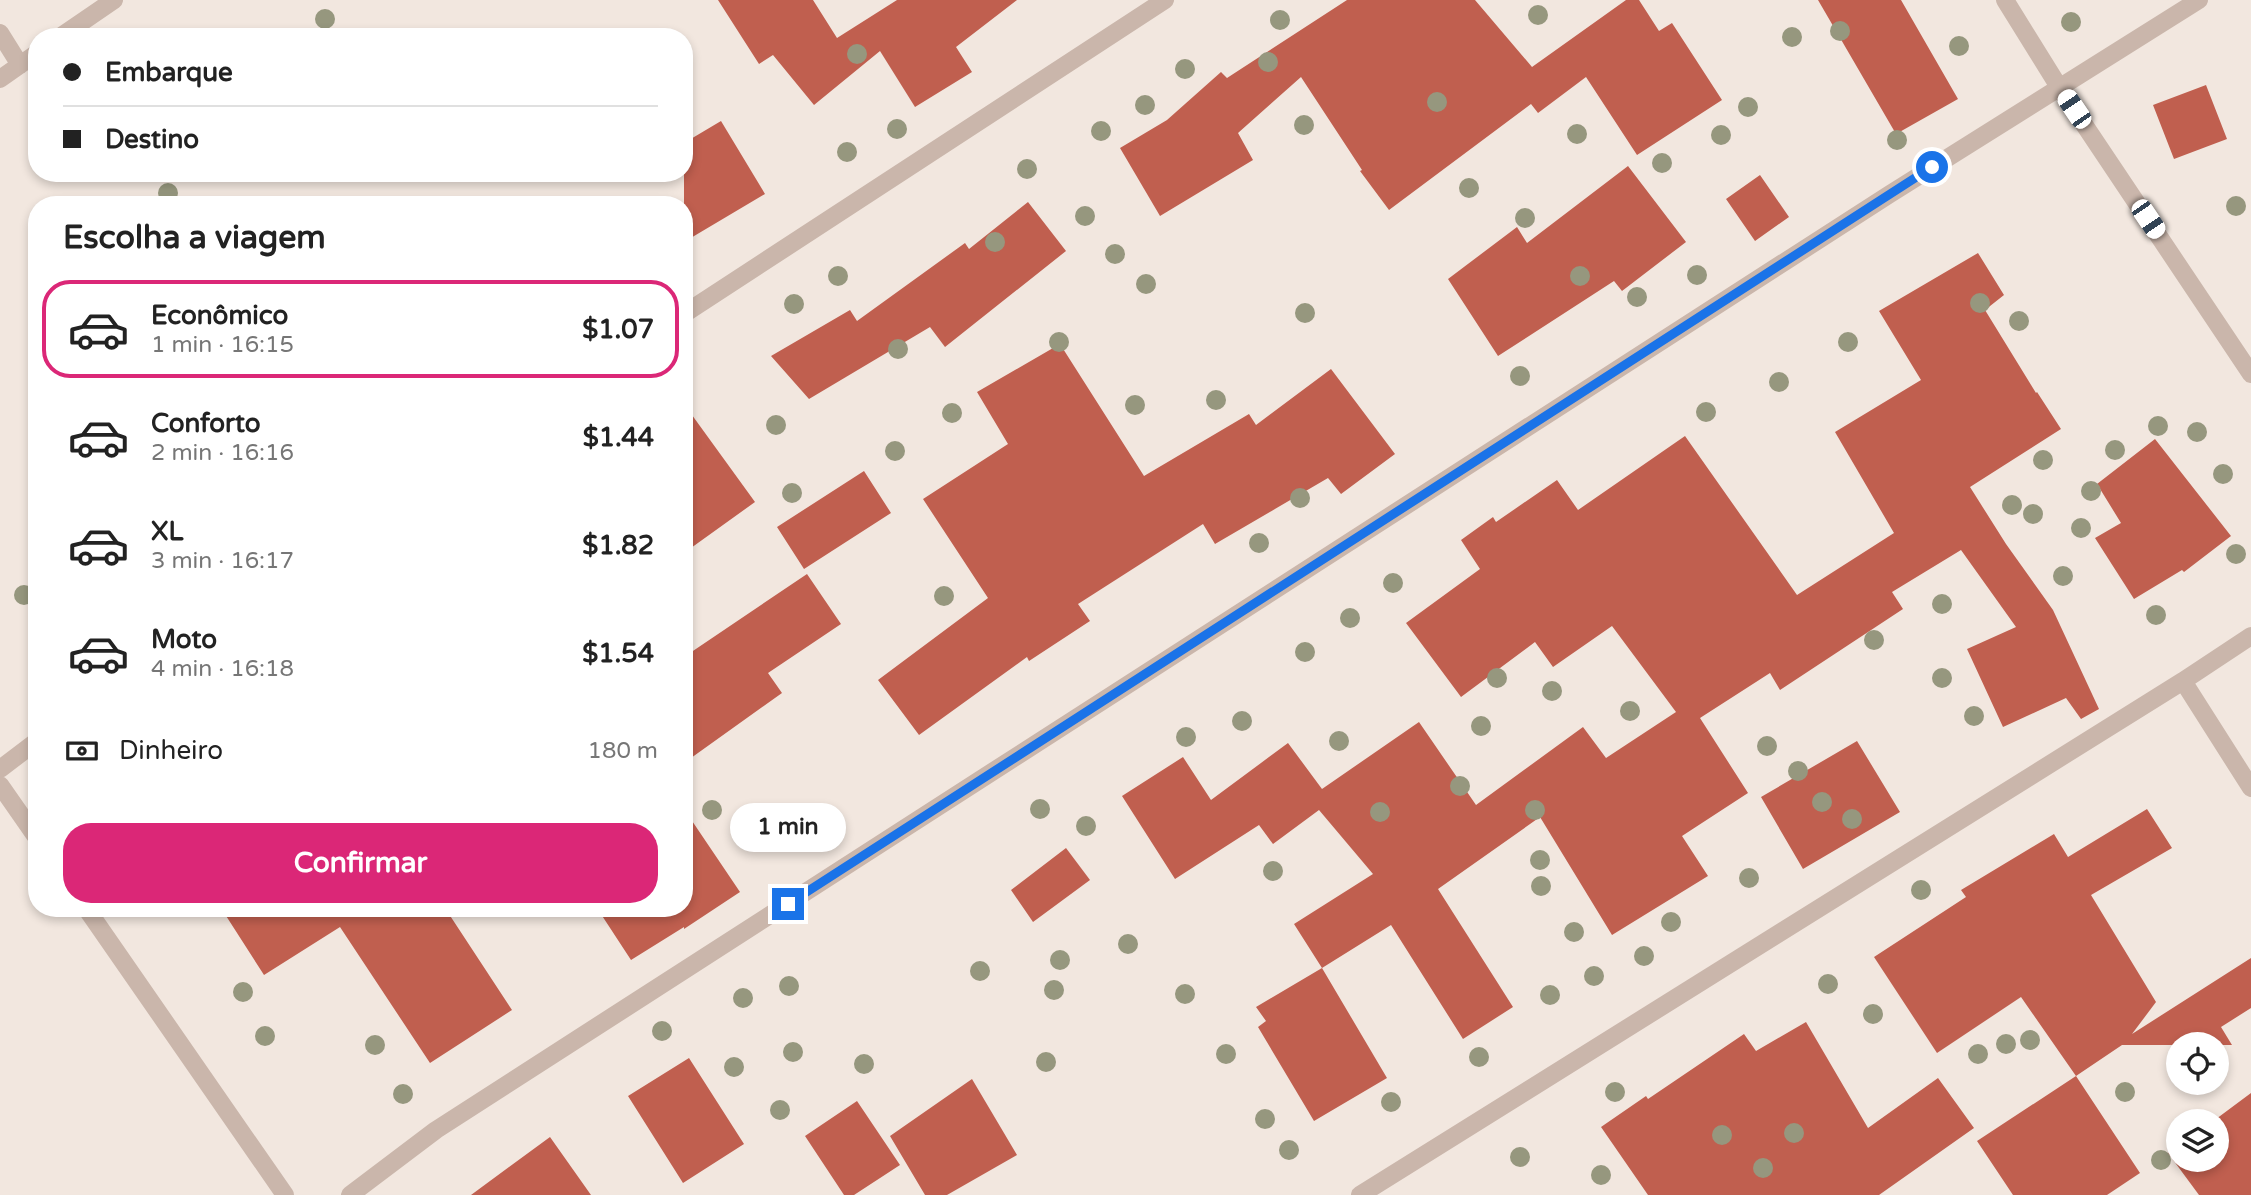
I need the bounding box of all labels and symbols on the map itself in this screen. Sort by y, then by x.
car [2054,86,2095,132]
route start [1916,151,1948,183]
car [2128,196,2169,242]
callout: 1 min [730,802,846,852]
route end [772,888,804,920]

